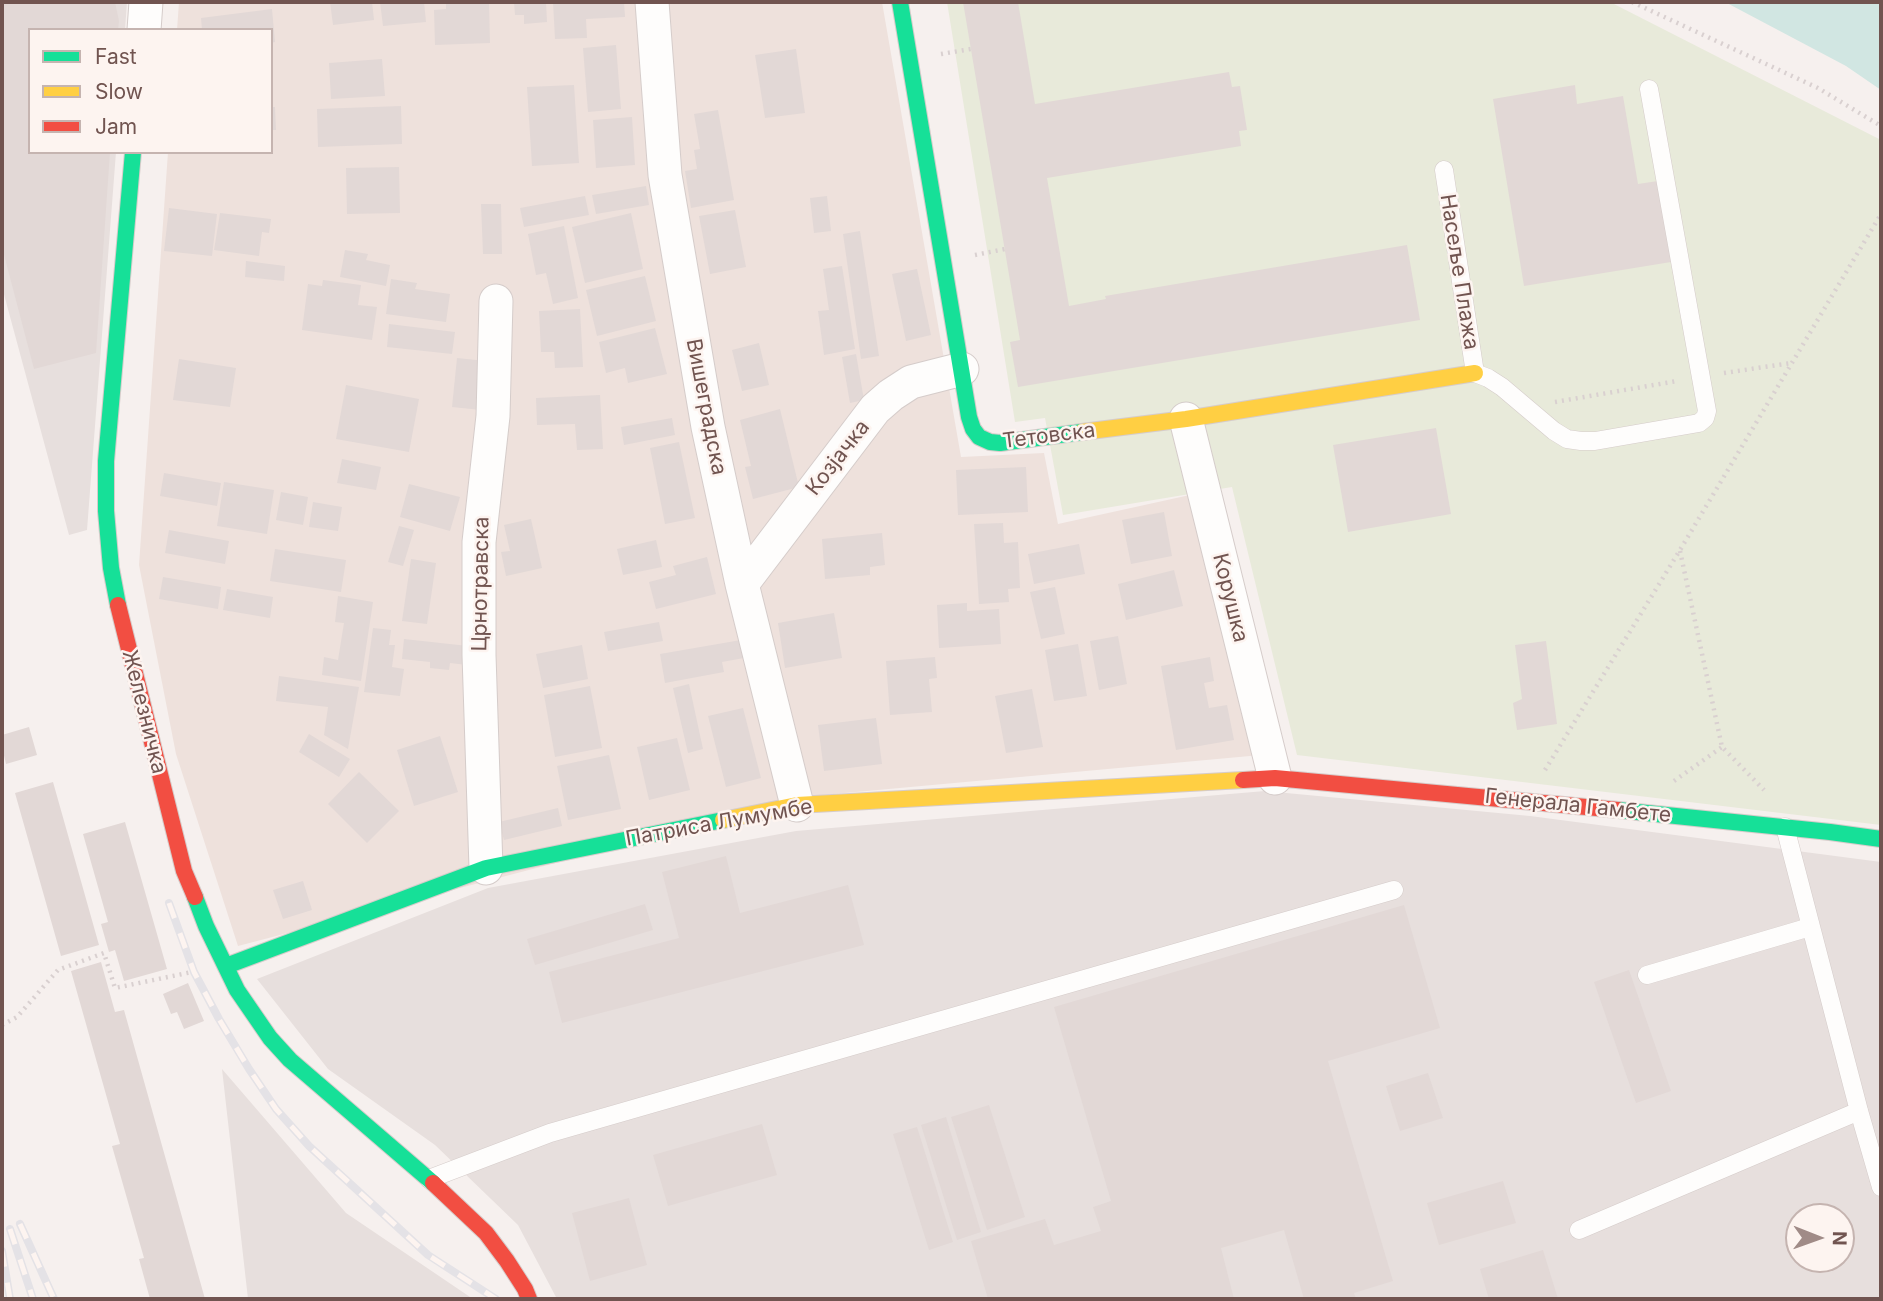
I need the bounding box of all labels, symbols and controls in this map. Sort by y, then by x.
legend [28,28,273,154]
text: Fast [95,44,137,69]
text: Slow [95,79,143,104]
text: Jam [95,114,137,139]
street label: Насеље Плажа [1434,192,1484,352]
street label: Вишеградска [680,337,732,477]
street label: Козјачка [801,415,875,501]
street label: Тетовска [1001,418,1097,454]
street label: Црнотравска [467,516,495,652]
street label: Корушка [1207,551,1253,645]
street label: Железничка [116,648,172,776]
street label: Генерала Гамбете [1484,784,1672,828]
street label: Патриса Лумумбе [624,794,814,852]
north arrow [1785,1203,1855,1273]
text: N [1828,1231,1851,1246]

